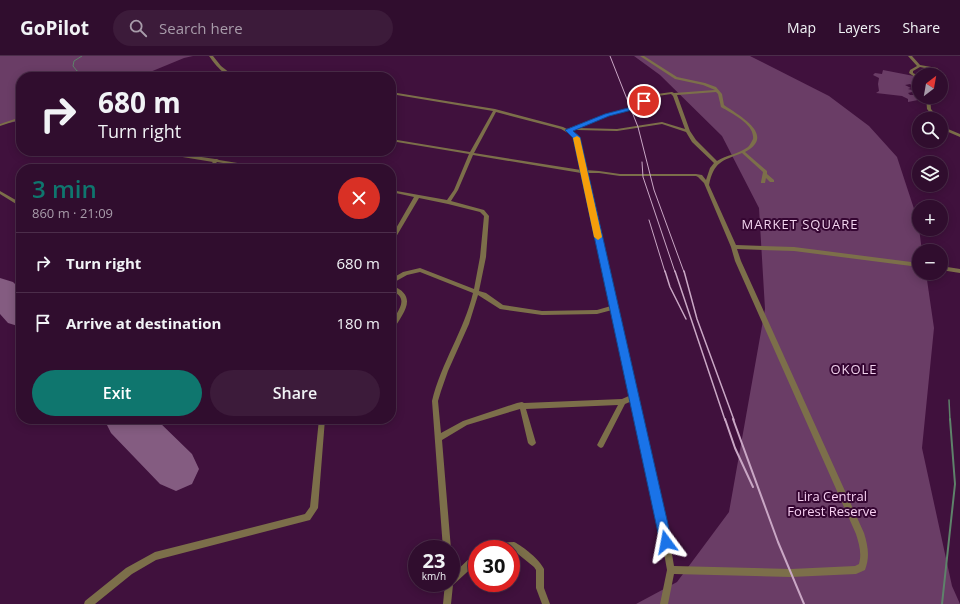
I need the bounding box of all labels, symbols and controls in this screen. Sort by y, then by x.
search box [113,10,393,46]
text: GoPilot [20,15,89,41]
icon: search [127,17,149,39]
text: Search here [159,18,243,38]
text: Map [787,18,816,37]
text: Layers [838,18,880,37]
text: Share [902,18,940,37]
north arrow [912,68,948,104]
map controls [912,68,948,280]
text: 680 m [98,83,181,121]
pin [627,84,661,118]
icon: right [32,88,84,140]
icon: arrive [633,90,655,112]
button: search [912,112,948,148]
text: Turn right [98,119,181,143]
button: layers [912,156,948,192]
text: 3 min [32,172,97,205]
button: close [338,177,380,219]
button: + [912,200,948,236]
text: 860 m · 21:09 [32,204,113,222]
district label: MARKET SQUARE [742,215,858,233]
button: − [912,244,948,280]
icon: right [32,252,54,274]
text: Turn right [66,253,141,273]
text: 680 m [336,253,380,273]
icon: arrive [32,312,54,334]
text: Arrive at destination [66,313,221,333]
text: 180 m [336,313,380,333]
district label: OKOLE [830,360,878,378]
button: Exit [32,370,202,416]
button: Share [210,370,380,416]
park label: Lira Central Forest Reserve [787,487,877,520]
position arrow [645,521,687,563]
speed limit sign: 30 [468,540,520,592]
text: 23 [423,547,445,574]
text: km/h [422,569,446,583]

